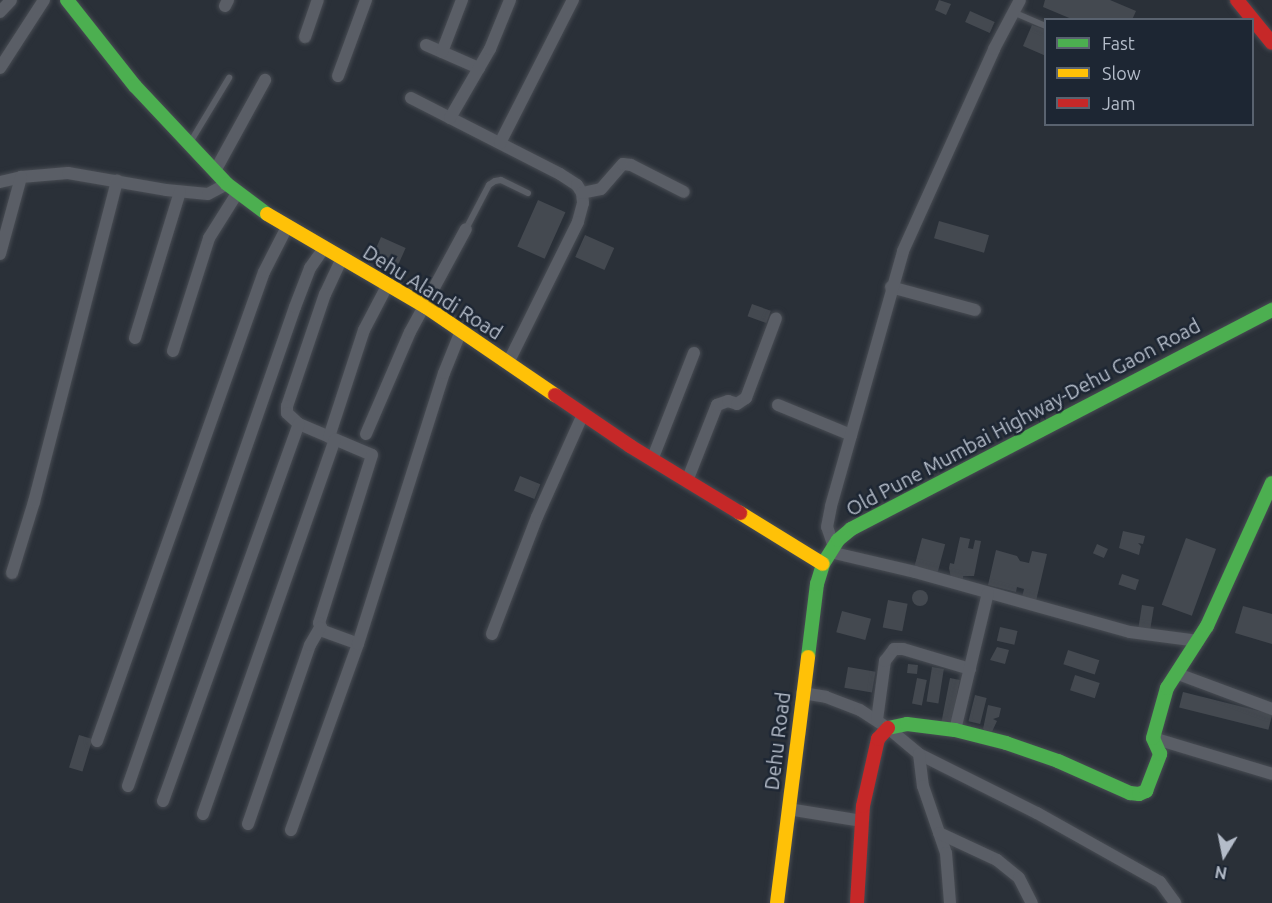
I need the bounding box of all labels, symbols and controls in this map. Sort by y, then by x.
legend [1044,18,1254,126]
text: Fast [1102,33,1135,53]
text: Slow [1102,63,1141,83]
text: Jam [1102,93,1136,113]
street label: Dehu Alandi Road [359,239,507,345]
street label: Old Pune Mumbai Highway-Dehu Gaon Road [842,313,1204,521]
street label: Dehu Road [759,691,795,791]
north arrow [1194,825,1254,885]
text: N [1213,863,1228,883]

